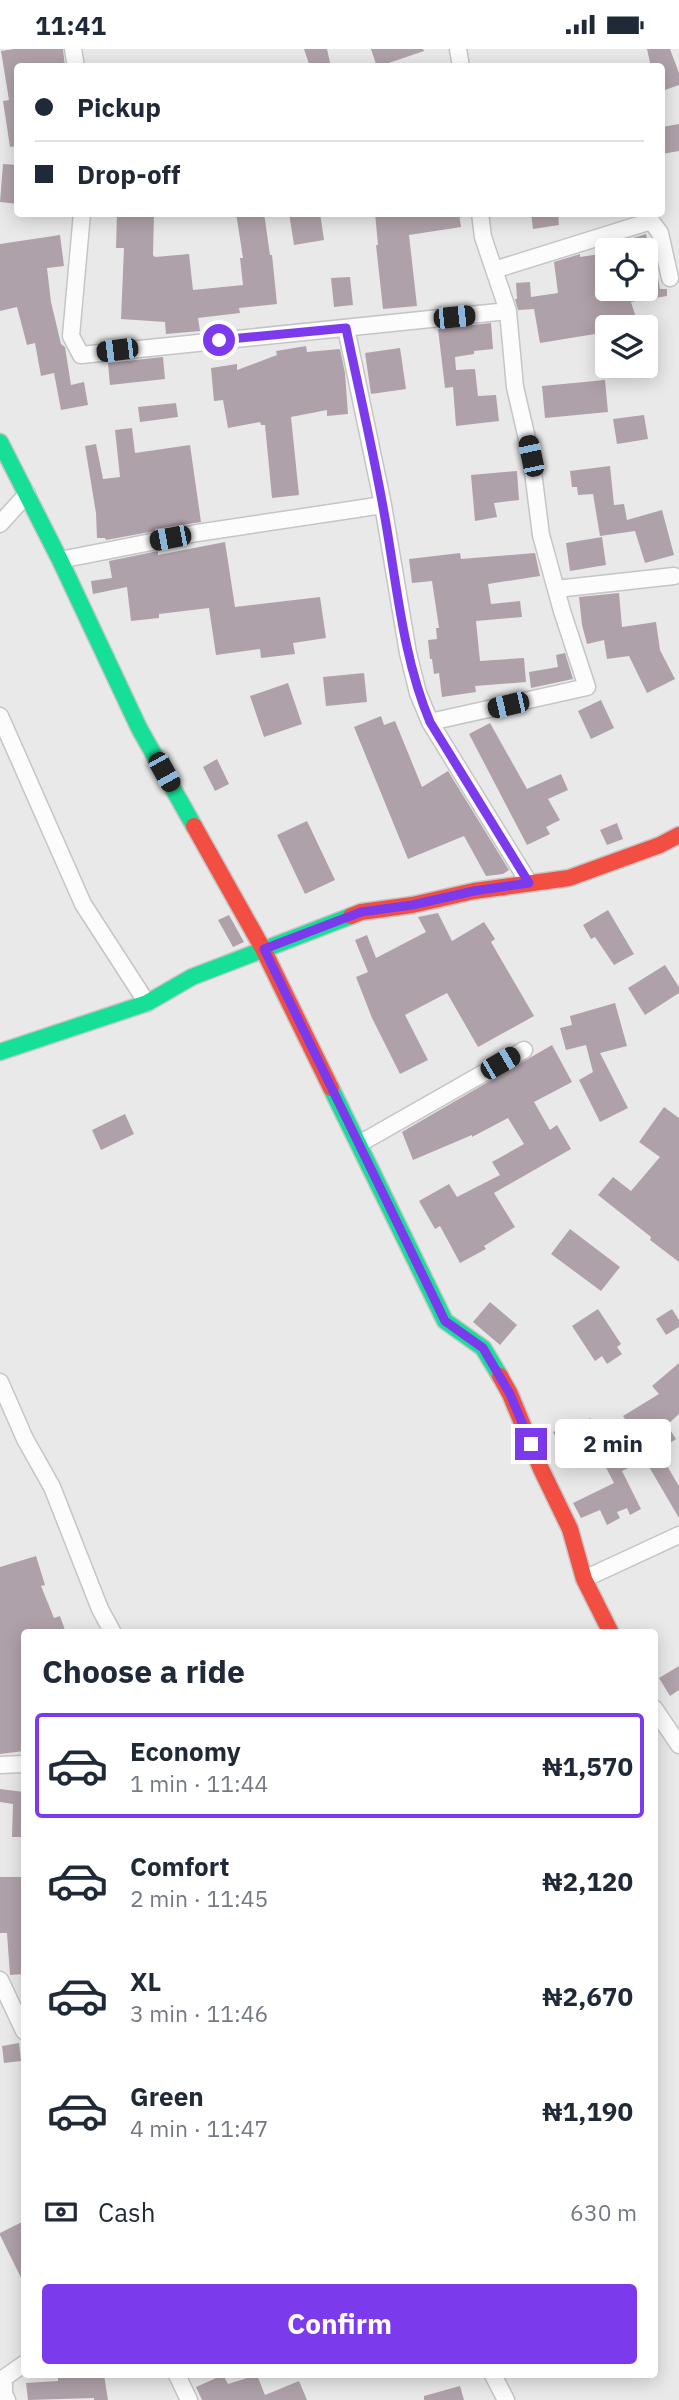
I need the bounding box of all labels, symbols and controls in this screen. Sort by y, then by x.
text: 11:41 [35,8,106,42]
text: Pickup [77,90,161,124]
text: Drop-off [77,157,180,191]
map controls [595,238,658,378]
button: locate [595,238,658,301]
car [433,304,476,330]
button: layers [595,315,658,378]
route start [203,324,235,356]
car [95,337,140,363]
car [517,433,546,479]
car [148,524,193,552]
car [486,690,531,720]
car [145,749,184,795]
car [477,1043,524,1083]
callout: 2 min [556,1419,671,1469]
route end [515,1428,547,1460]
text: 2 min [583,1428,643,1458]
text: Choose a ride [42,1650,245,1692]
icon: car [46,1734,109,1797]
text: Economy [130,1734,241,1768]
text: ₦1,570 [542,1749,633,1783]
text: 1 min · 11:44 [130,1768,268,1798]
icon: car [46,1849,109,1912]
text: Comfort [130,1849,229,1883]
text: ₦2,120 [542,1864,633,1898]
text: 2 min · 11:45 [130,1883,268,1913]
icon: car [46,1964,109,2027]
text: XL [130,1964,161,1998]
text: ₦2,670 [542,1979,633,2013]
text: 3 min · 11:46 [130,1998,268,2028]
icon: car [46,2079,109,2142]
text: Green [130,2079,204,2113]
text: ₦1,190 [542,2094,633,2128]
text: 4 min · 11:47 [130,2113,268,2143]
icon: cash [42,2193,80,2231]
text: Cash [98,2195,155,2229]
text: 630 m [570,2197,637,2227]
button: Confirm [42,2284,637,2364]

